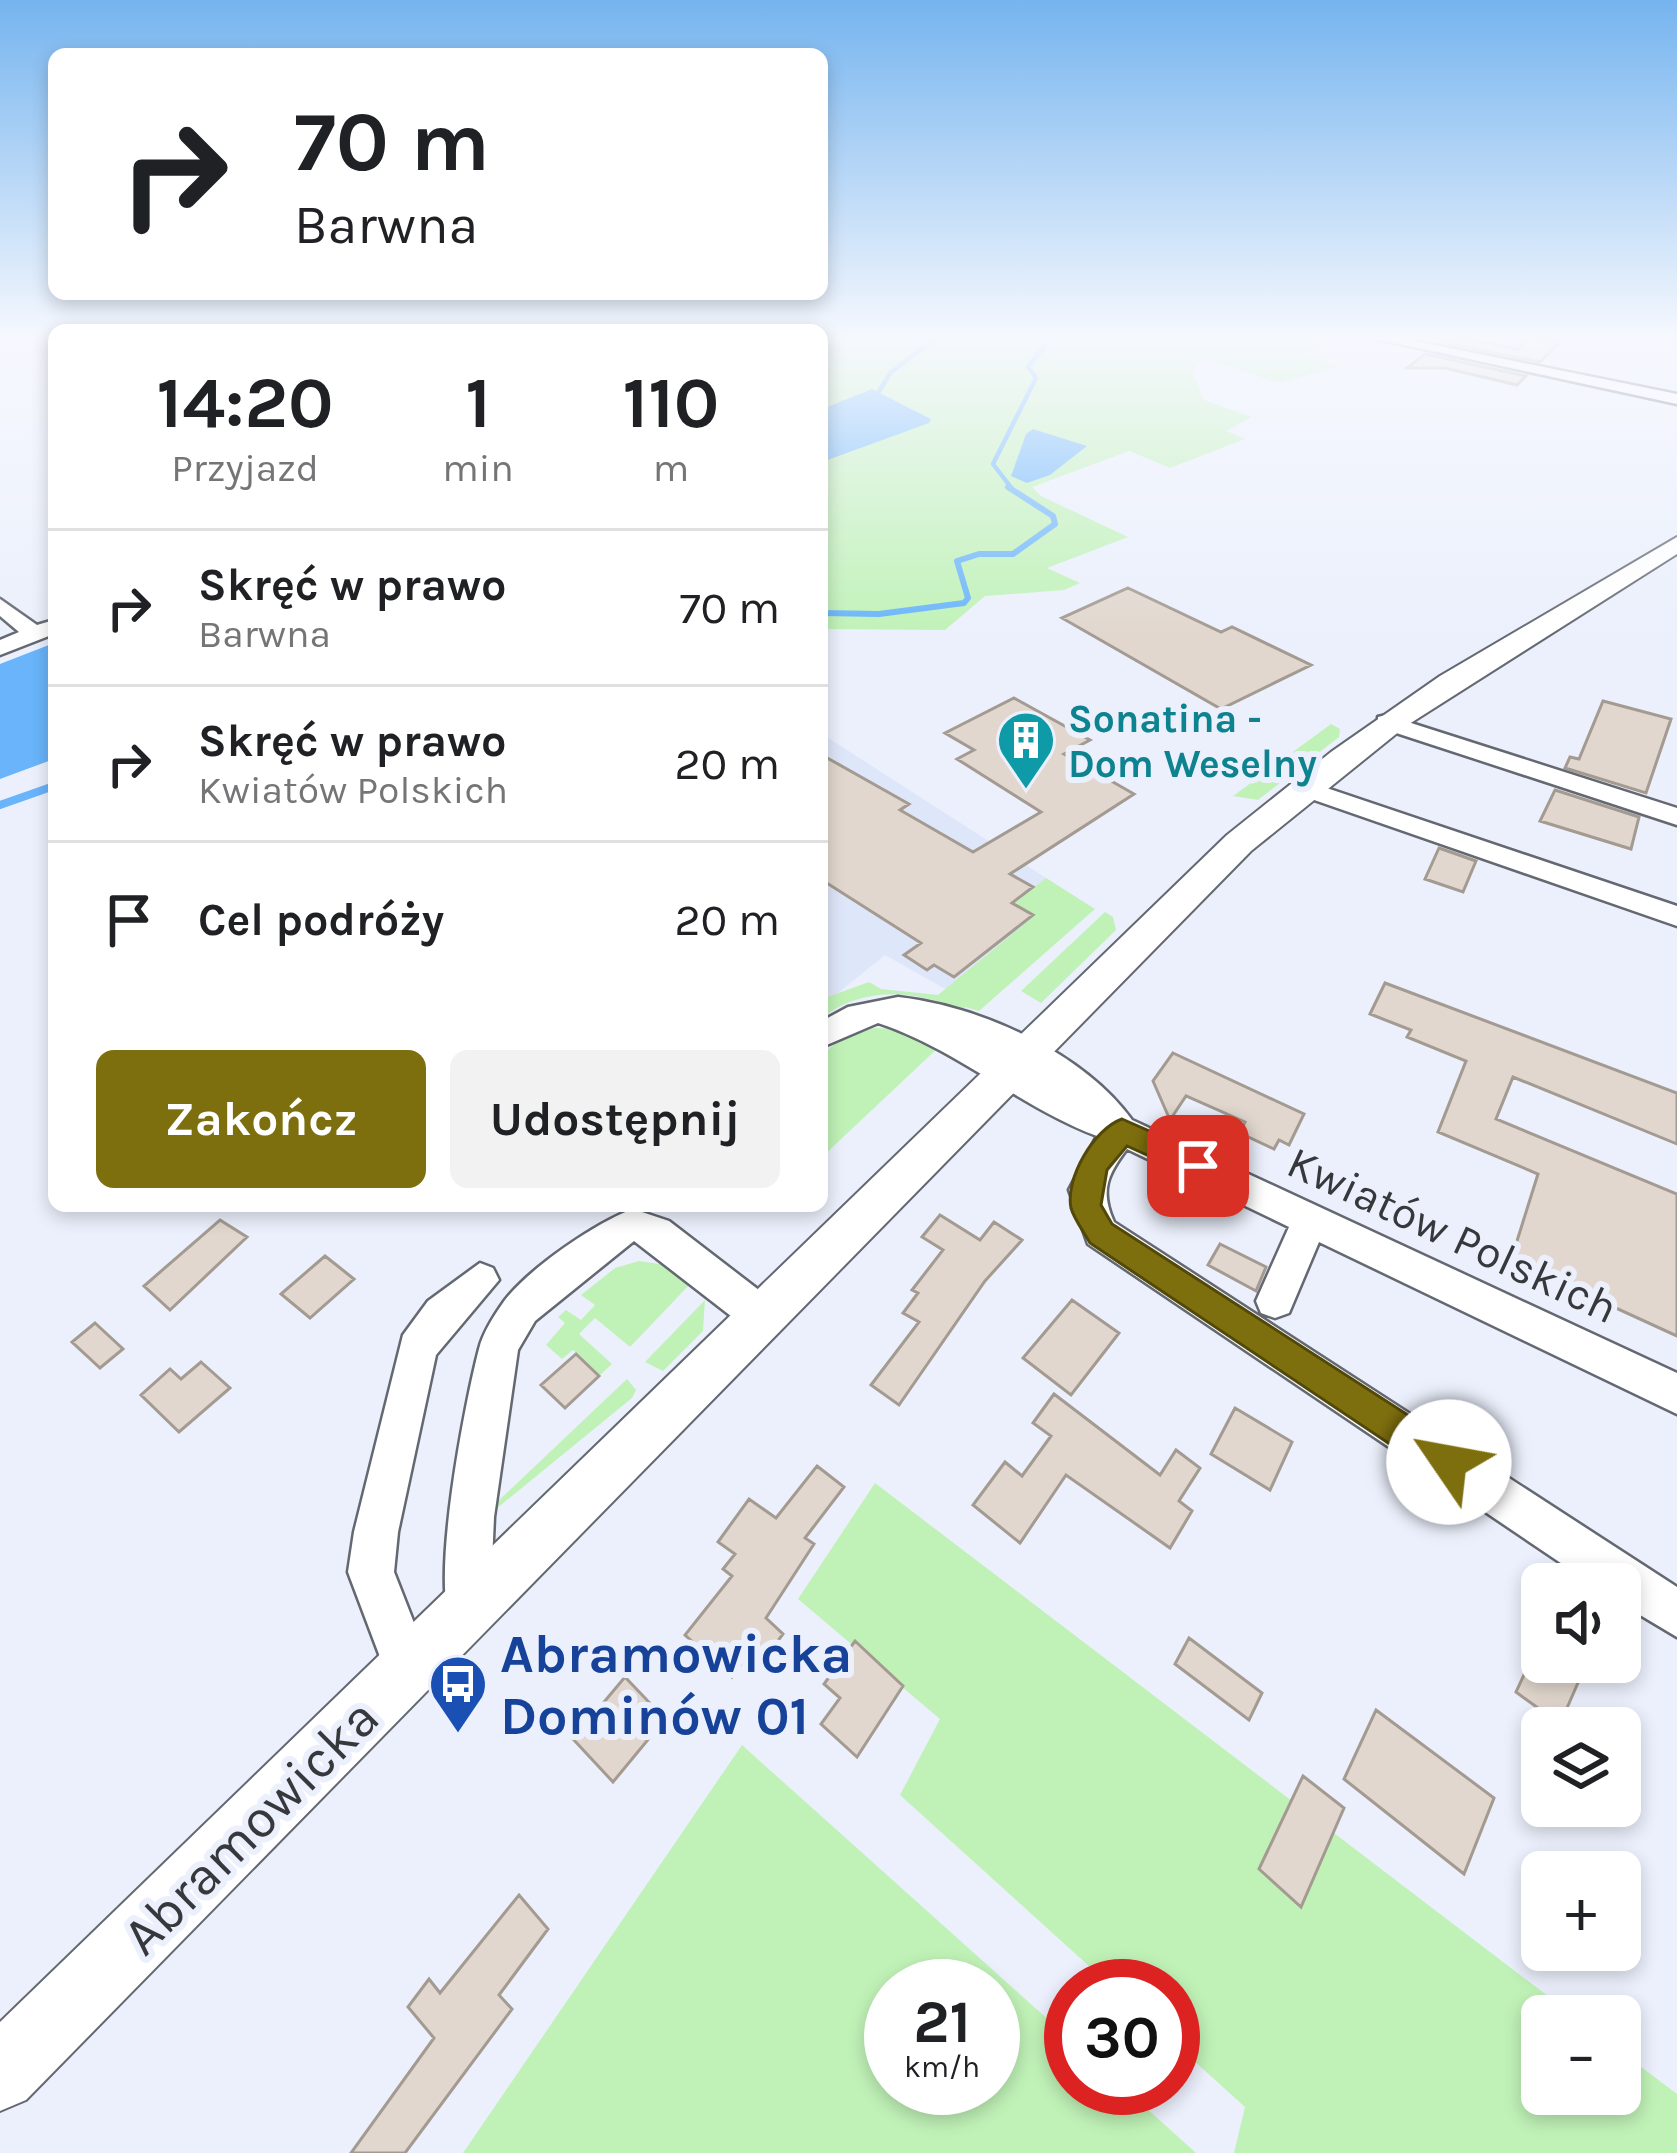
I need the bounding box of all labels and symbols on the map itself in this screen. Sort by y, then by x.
place label: Sonatina - Dom Weselny [1068,696,1317,787]
building icon: Sonatina - Dom Weselny [995,709,1057,791]
pin [1147,1115,1249,1217]
street label: Kwiatów Polskich [1279,1136,1626,1334]
position arrow [1386,1399,1512,1525]
place label: Abramowicka Dominów 01 [500,1622,852,1748]
bus stop icon: Abramowicka Dominów 01 [427,1653,489,1735]
street label: Abramowicka [109,1685,392,1968]
speed limit sign: 30 [1044,1959,1200,2115]

